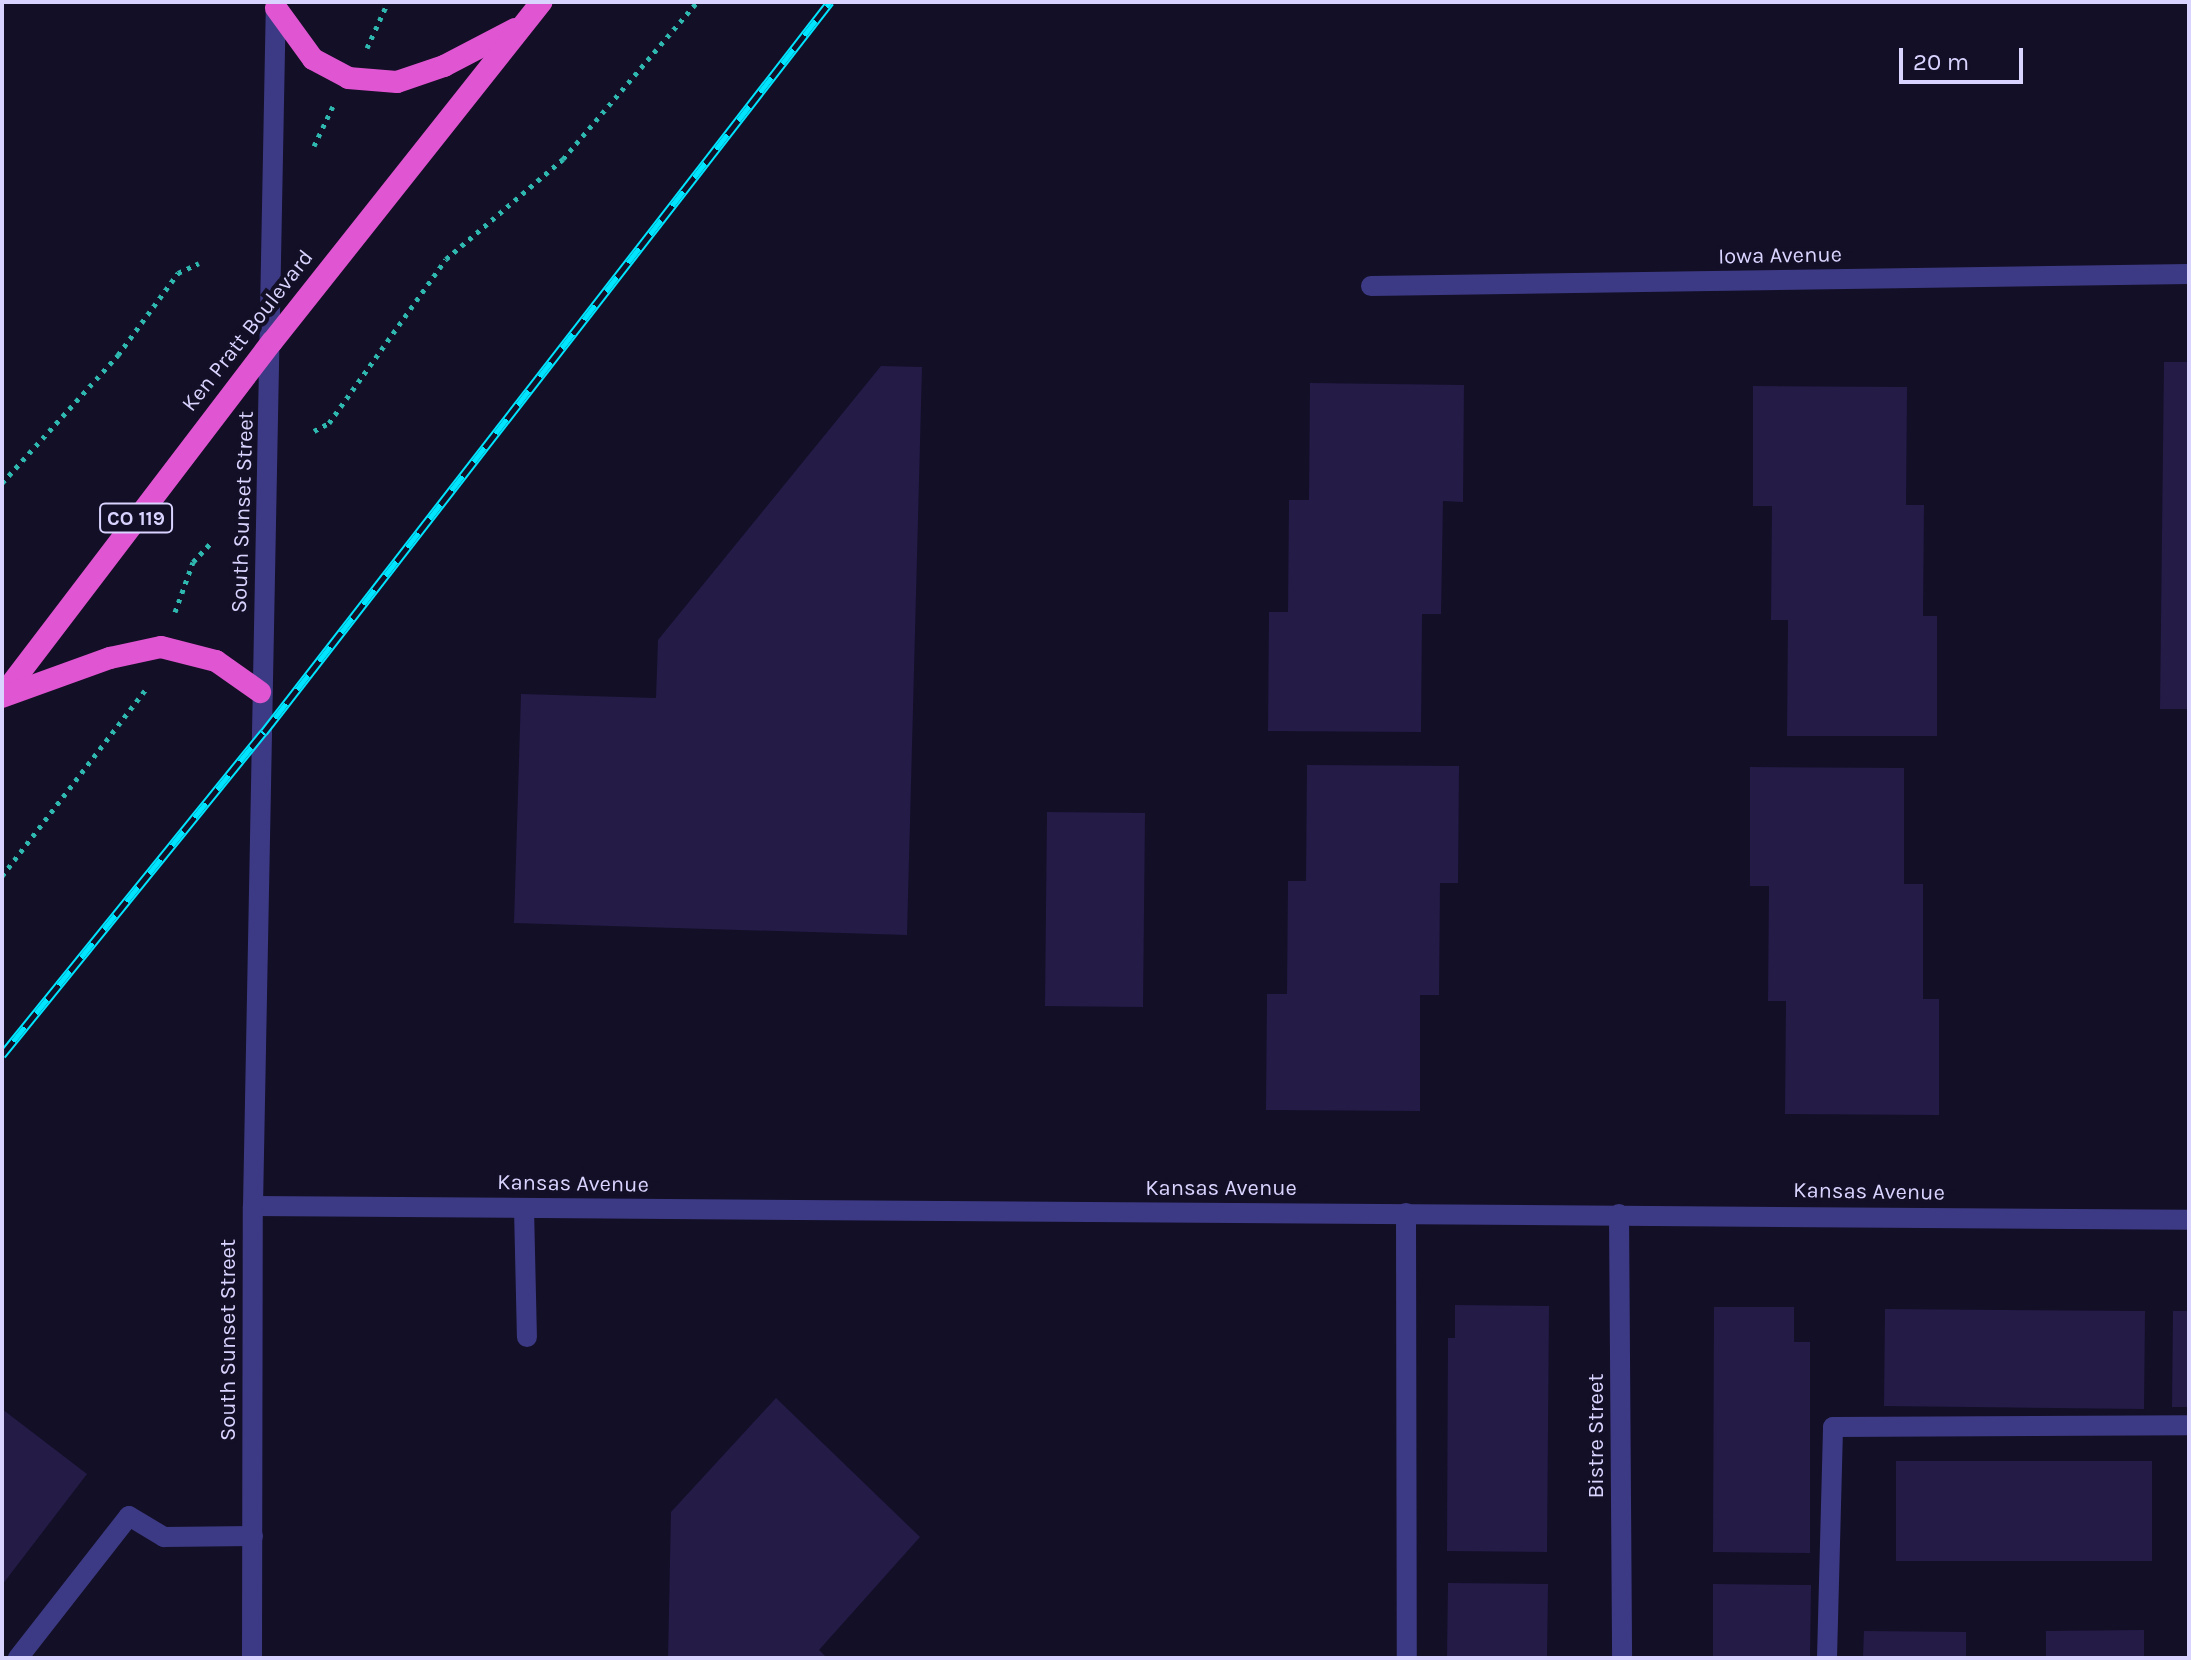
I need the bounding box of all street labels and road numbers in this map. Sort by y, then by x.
street label: Iowa Avenue [1718,242,1842,270]
street label: Ken Pratt Boulevard [177,245,319,417]
street label: South Sunset Street [226,411,260,613]
road number: CO 119 [98,502,174,534]
street label: Kansas Avenue [497,1169,649,1199]
street label: Kansas Avenue [1145,1176,1297,1202]
street label: Kansas Avenue [1793,1177,1945,1207]
street label: South Sunset Street [216,1239,242,1441]
street label: Bistre Street [1584,1374,1610,1498]

